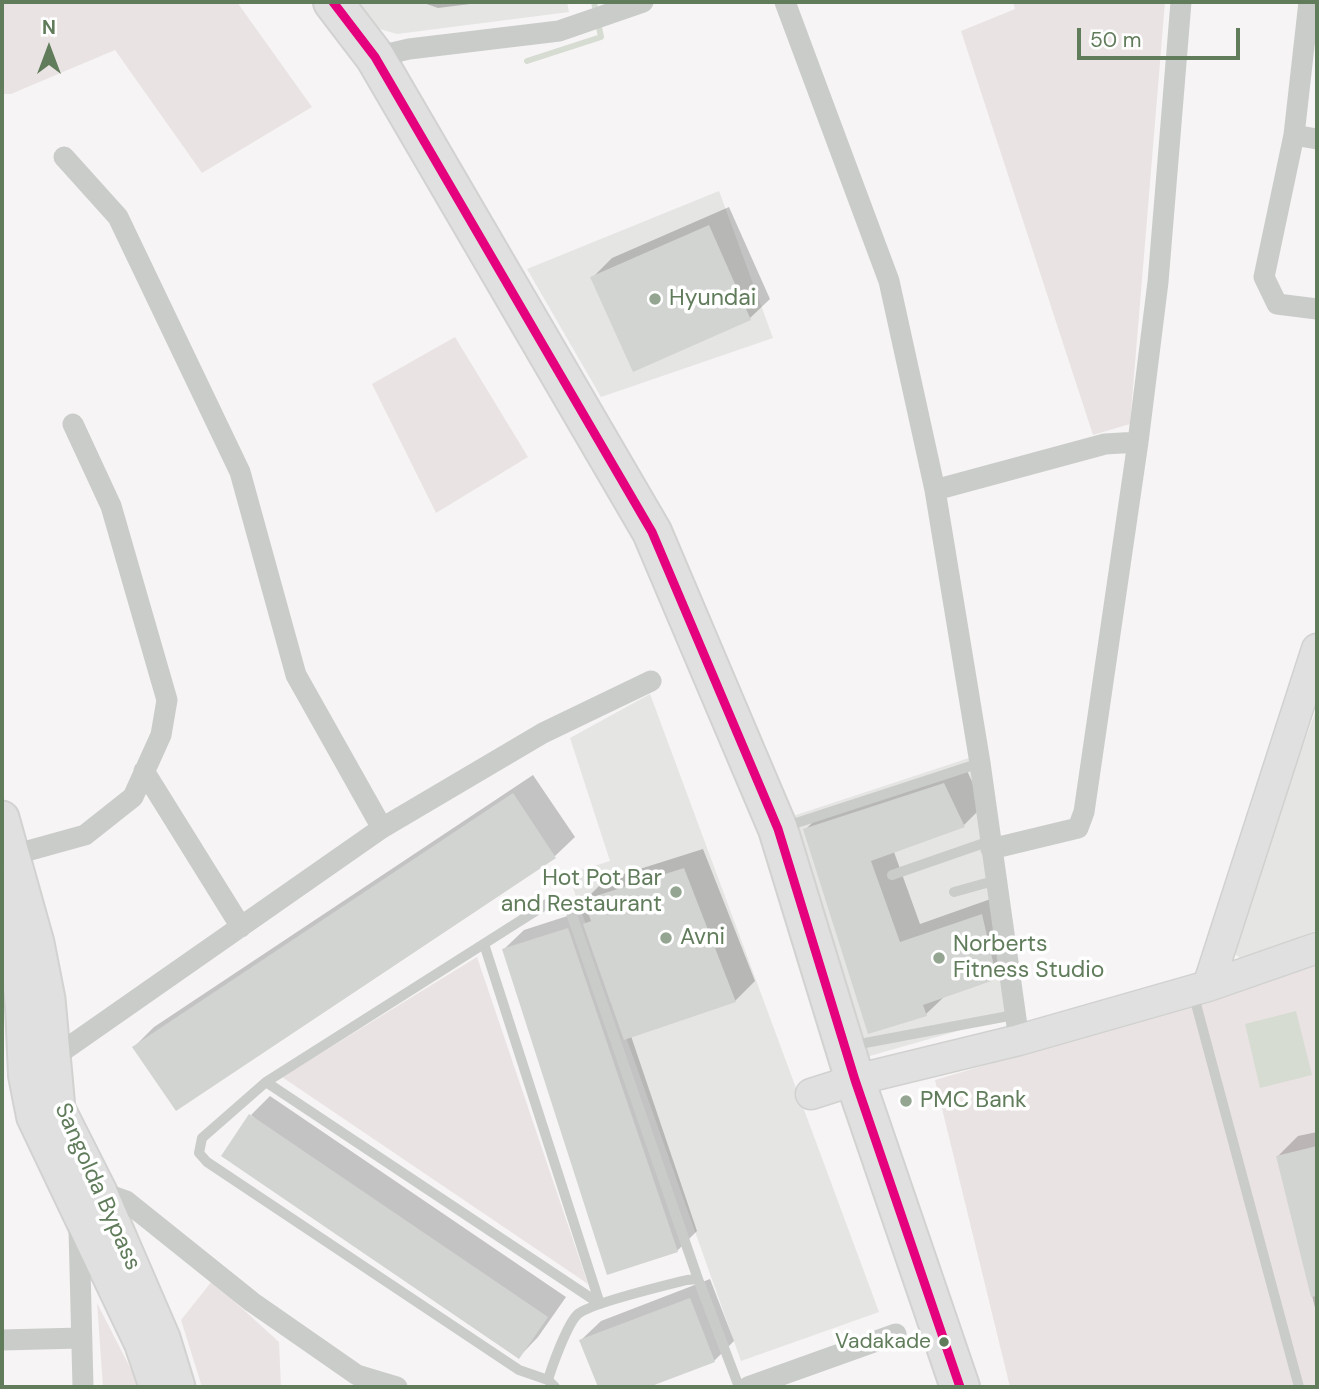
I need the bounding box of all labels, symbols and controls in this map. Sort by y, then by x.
north arrow [14,14,84,84]
scale bar [1081,14,1244,58]
text: N [42,15,56,40]
text: 50 m [1090,26,1141,54]
place label: Hyundai [669,285,756,313]
marker: Hyundai [647,291,663,307]
place label: Hot Pot Bar and Restaurant [501,865,662,919]
marker: Hot Pot Bar and Restaurant [668,884,684,900]
place label: Avni [680,924,725,952]
marker: Avni [658,930,674,946]
place label: Norberts Fitness Studio [953,931,1104,985]
marker: Norberts Fitness Studio [931,950,947,966]
place label: PMC Bank [920,1087,1026,1115]
marker: PMC Bank [898,1093,914,1109]
street label: Sangolda Bypass [48,1099,146,1275]
place label: Vadakade [835,1329,931,1355]
marker: Vadakade [937,1335,951,1349]

